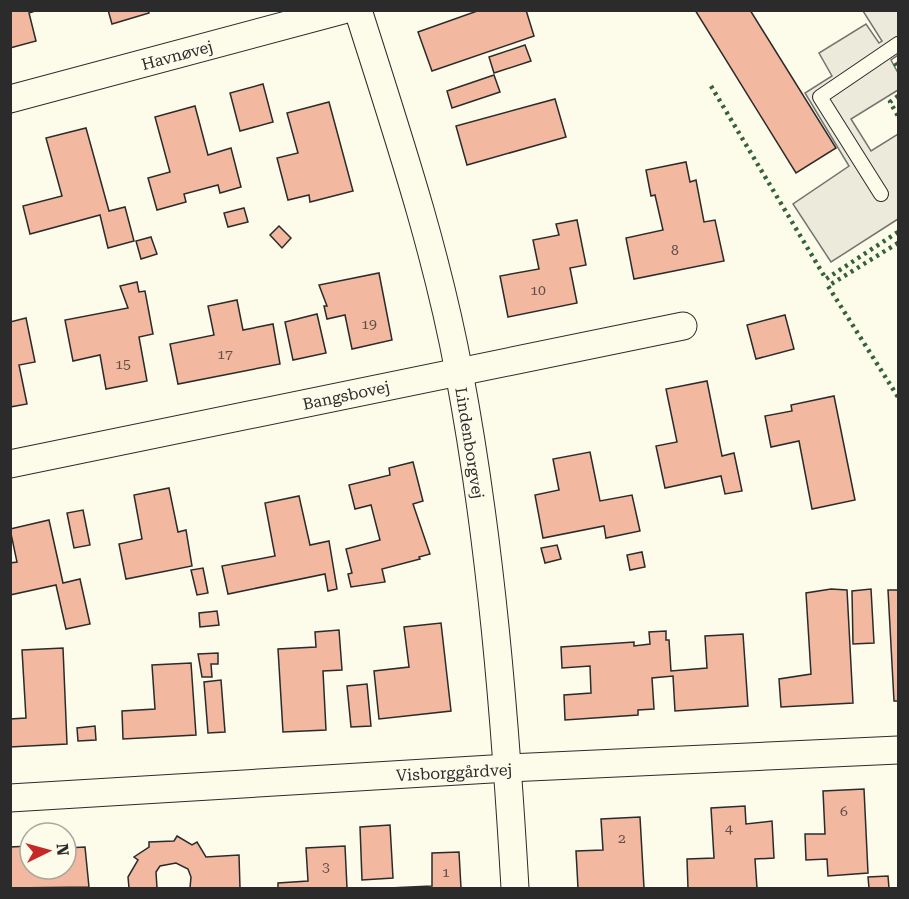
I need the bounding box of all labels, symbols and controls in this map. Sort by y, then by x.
street label: Havnøvej [139,37,215,74]
house number: 8 [671,242,679,258]
house number: 10 [530,282,546,298]
house number: 19 [361,316,377,332]
house number: 17 [217,346,233,362]
house number: 15 [115,356,131,372]
street label: Bangsbovej [301,377,391,414]
street label: Lindenborgvej [451,386,488,500]
street label: Visborggårdvej [395,760,513,785]
house number: 6 [840,803,848,819]
house number: 4 [725,820,733,836]
north arrow [18,821,78,881]
house number: 2 [618,830,626,846]
text: N [52,843,72,857]
house number: 3 [322,859,330,875]
house number: 1 [442,864,450,880]

